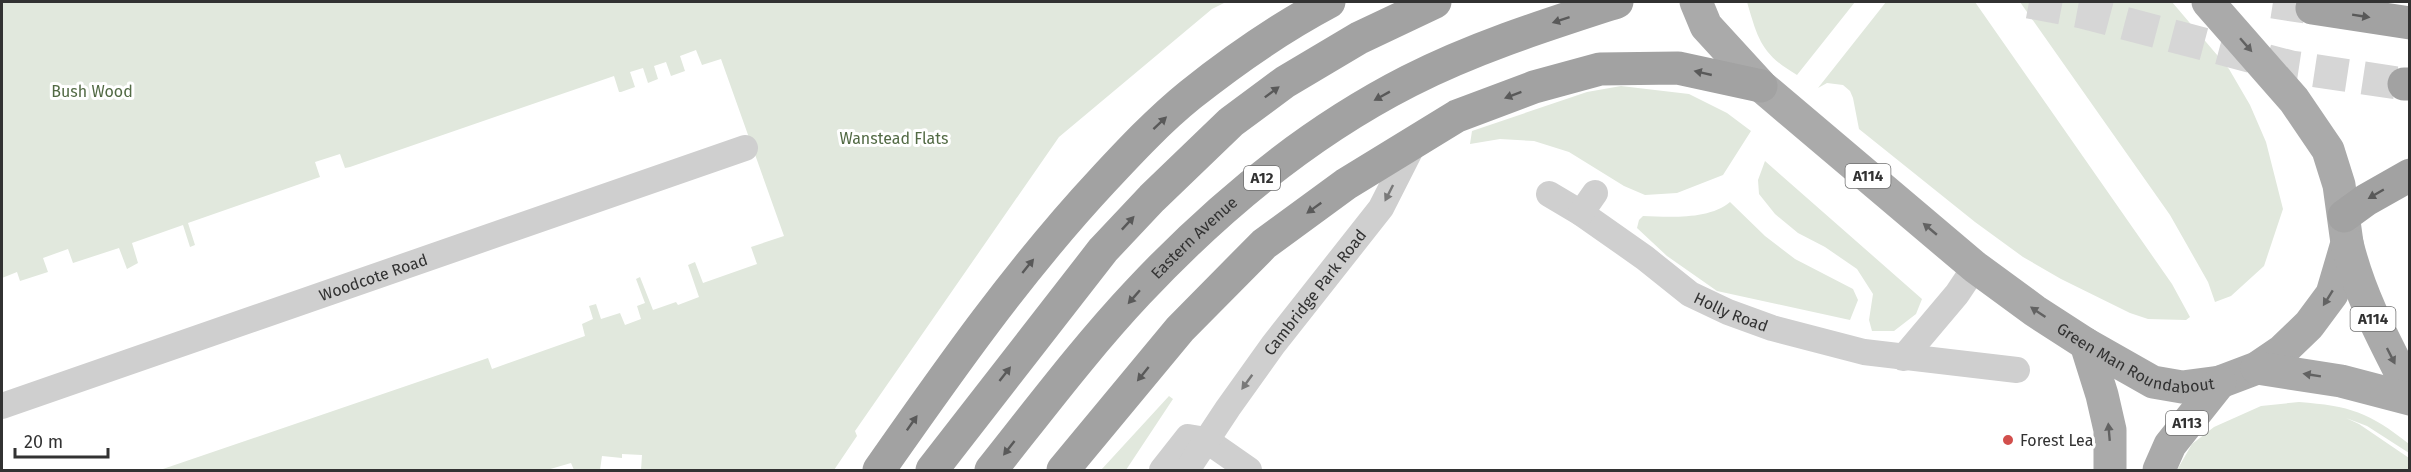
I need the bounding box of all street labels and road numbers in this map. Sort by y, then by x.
road number: A114 [1846,164,1890,188]
road number: A12 [1244,166,1280,190]
street label: Eastern Avenue [1147,193,1241,283]
street label: Cambridge Park Road [1260,226,1370,359]
street label: Woodcote Road [317,250,430,305]
street label: Holly Road [1691,288,1771,336]
road number: A114 [2350,307,2396,331]
street label: Green Man Roundabout [2053,319,2216,397]
road number: A113 [2166,411,2208,435]

